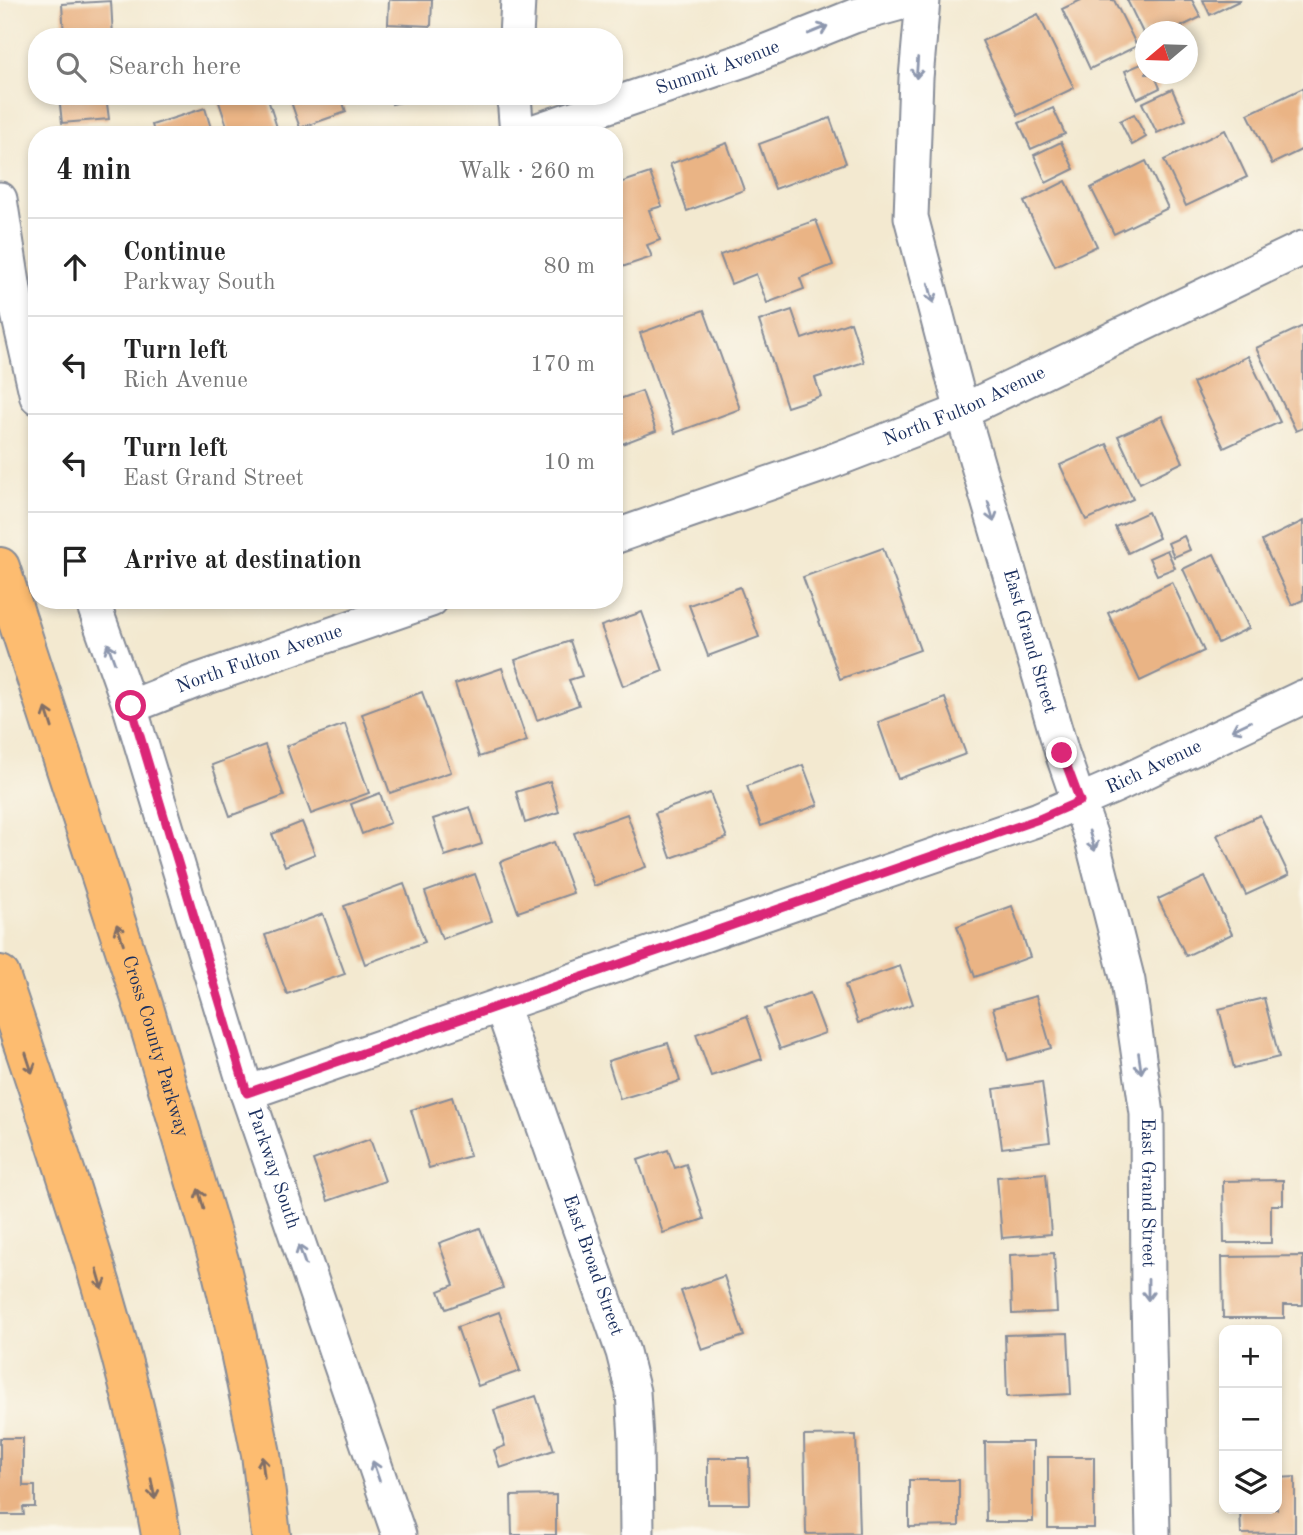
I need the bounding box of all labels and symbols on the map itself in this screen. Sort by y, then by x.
north arrow [1135,21,1198,84]
one-way arrow [807,23,829,36]
street label: Summit Avenue [654,37,782,99]
one-way arrow [910,56,923,79]
one-way arrow [925,281,938,304]
street label: North Fulton Avenue [881,363,1048,450]
one-way arrow [986,501,999,523]
street label: East Grand Street [999,567,1059,716]
street label: North Fulton Avenue [174,622,345,697]
one-way arrow [104,643,116,665]
route start [115,690,146,721]
one-way arrow [41,707,54,729]
one-way arrow [1231,720,1252,733]
route end [1046,737,1077,768]
street label: Rich Avenue [1103,737,1205,798]
one-way arrow [1086,830,1099,852]
one-way arrow [113,924,125,946]
street label: Cross County Parkway [118,953,191,1140]
one-way arrow [24,1051,36,1073]
one-way arrow [1134,1051,1147,1074]
street label: Parkway South [244,1106,303,1232]
street label: East Grand Street [1138,1118,1157,1268]
one-way arrow [193,1188,206,1210]
street label: East Broad Street [559,1192,626,1338]
one-way arrow [295,1245,307,1267]
one-way arrow [94,1268,107,1290]
one-way arrow [1141,1278,1155,1301]
one-way arrow [256,1456,269,1479]
one-way arrow [369,1460,381,1482]
one-way arrow [146,1477,160,1500]

